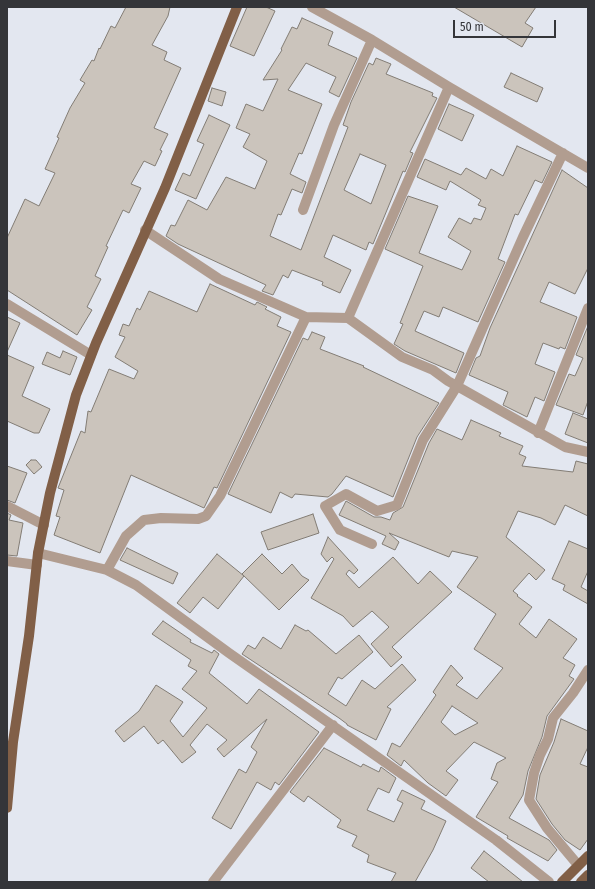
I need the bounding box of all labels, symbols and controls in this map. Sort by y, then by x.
scale bar [455,12,558,38]
text: 50 m [460,20,484,34]

